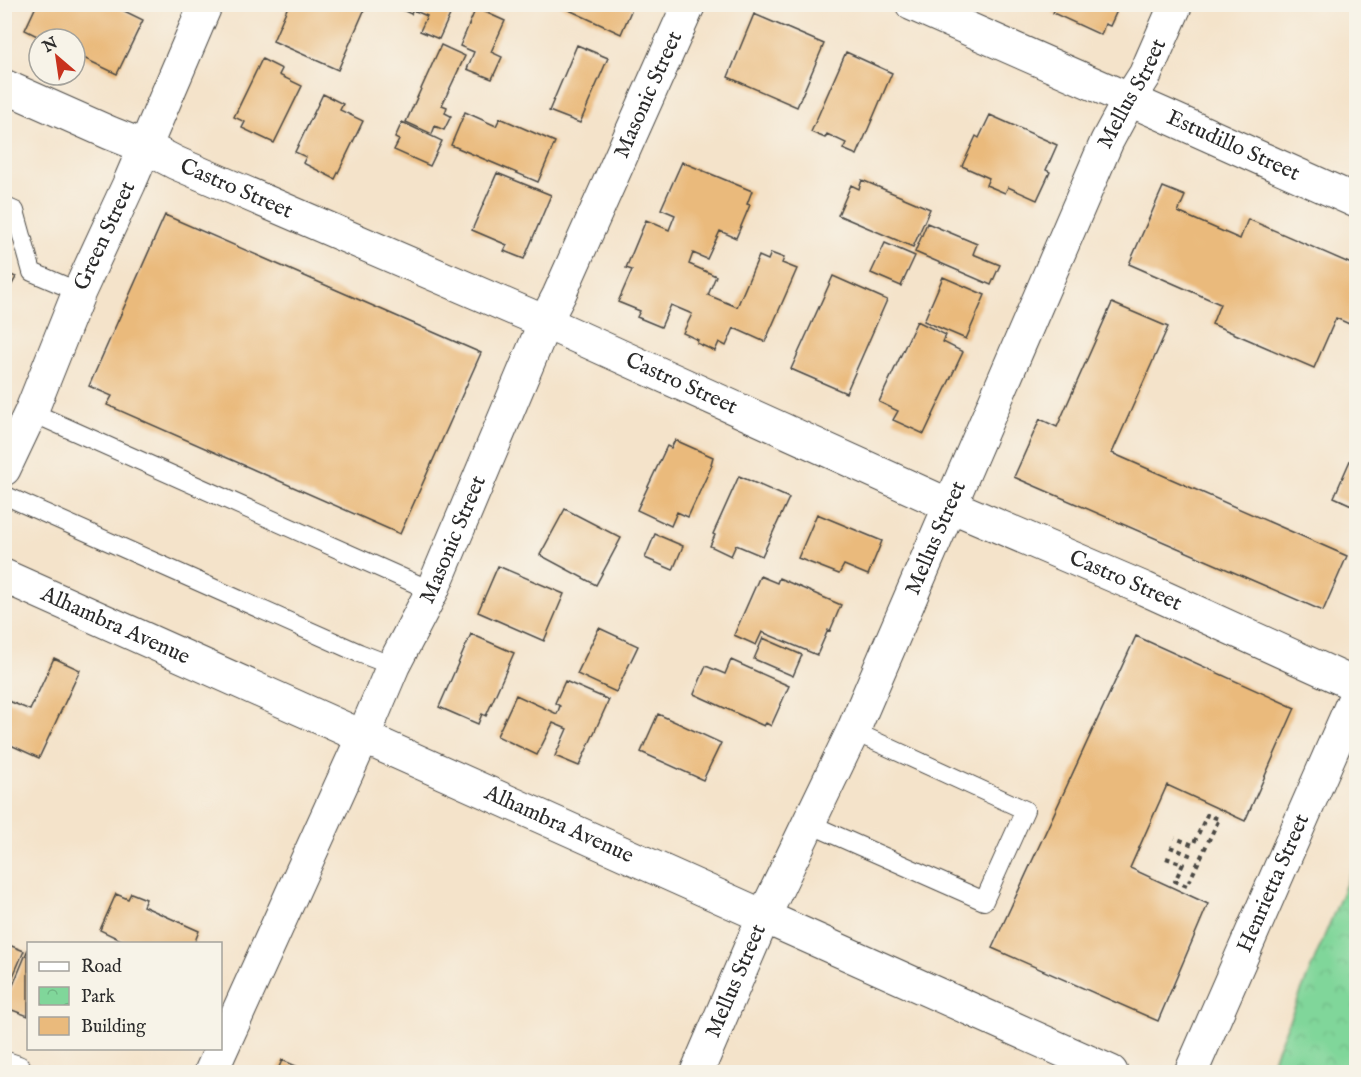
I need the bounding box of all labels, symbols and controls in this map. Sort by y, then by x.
street label: Masonic Street [608,26,689,163]
north arrow [27,27,87,87]
text: N [39,33,62,58]
street label: Mellus Street [1091,34,1173,154]
street label: Estudillo Street [1162,104,1304,188]
street label: Castro Street [175,152,297,226]
street label: Green Street [68,177,142,295]
street label: Castro Street [621,346,742,421]
street label: Masonic Street [414,471,493,609]
street label: Mellus Street [899,477,973,599]
street label: Castro Street [1065,544,1187,618]
street label: Alhambra Avenue [35,580,194,671]
street label: Alhambra Avenue [479,779,638,870]
street label: Henrietta Street [1231,809,1316,957]
street label: Mellus Street [699,919,773,1042]
legend [27,942,222,1050]
text: Road [81,956,122,979]
text: Park [81,986,116,1009]
text: Building [81,1016,146,1039]

